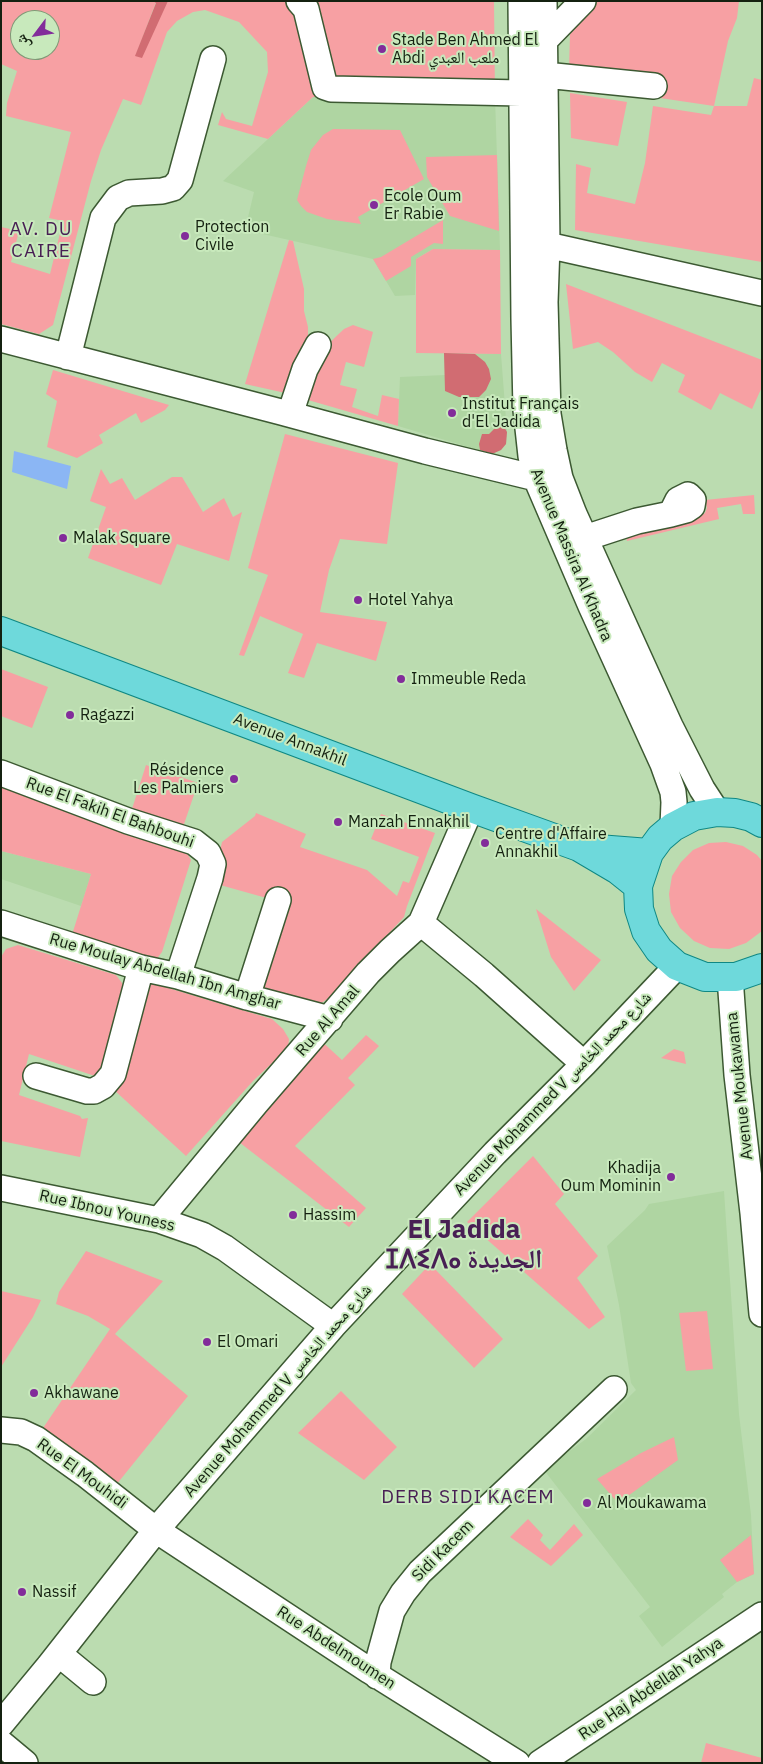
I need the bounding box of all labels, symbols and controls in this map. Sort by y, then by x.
north arrow [10,10,60,60]
place label: Stade Ben Ahmed El Abdi ملعب العبدي [392,30,538,68]
text: ش [11,31,35,53]
marker: Stade Ben Ahmed El Abdi ملعب العبدي [376,43,388,55]
place label: Ecole Oum Er Rabie [384,186,461,224]
marker: Ecole Oum Er Rabie [368,199,380,211]
place label: Protection Civile [195,217,269,255]
district label: AV. DU CAIRE [9,219,73,263]
marker: Protection Civile [179,230,191,242]
place label: Institut Français d'El Jadida [462,394,579,432]
marker: Institut Français d'El Jadida [446,407,458,419]
street label: Avenue Massira Al Khadra [526,466,616,644]
place label: Malak Square [73,528,170,548]
marker: Malak Square [57,532,69,544]
place label: Hotel Yahya [368,590,453,610]
marker: Hotel Yahya [352,594,364,606]
place label: Immeuble Reda [411,669,526,689]
marker: Immeuble Reda [395,673,407,685]
place label: Ragazzi [80,705,134,725]
marker: Ragazzi [64,709,76,721]
street label: Avenue Annakhil [231,710,349,770]
place label: Résidence Les Palmiers [133,760,224,798]
marker: Résidence Les Palmiers [228,773,240,785]
street label: Rue El Fakih El Bahbouhi [23,774,197,852]
place label: Manzah Ennakhil [348,812,469,832]
marker: Manzah Ennakhil [332,816,344,828]
place label: Centre d'Affaire Annakhil [495,824,607,862]
marker: Centre d'Affaire Annakhil [479,837,491,849]
street label: Rue Moulay Abdellah Ibn Amghar [47,930,283,1014]
street label: Rue Al Amal [292,982,364,1060]
street label: Avenue Mohammed V شارع محمد الخامس [450,988,656,1200]
street label: Avenue Moukawama [723,1011,757,1161]
place label: Khadija Oum Mominin [561,1158,661,1196]
marker: Khadija Oum Mominin [665,1171,677,1183]
street label: Rue Ibnou Youness [37,1186,177,1236]
place label: Hassim [303,1205,356,1225]
marker: Hassim [287,1209,299,1221]
district label: El Jadida ⵊⴷⵉⴷⴰ الجديدة [386,1214,542,1276]
street label: Avenue Mohammed V شارع محمد الخامس [180,1281,376,1501]
place label: El Omari [217,1332,278,1352]
marker: El Omari [201,1336,213,1348]
place label: Akhawane [44,1383,119,1403]
marker: Akhawane [28,1387,40,1399]
street label: Rue El Mouhidi [33,1435,131,1513]
district label: DERB SIDI KACEM [379,1487,557,1509]
place label: Al Moukawama [597,1493,706,1513]
marker: Al Moukawama [581,1497,593,1509]
street label: Sidi Kacem [408,1516,478,1586]
place label: Nassif [32,1582,77,1602]
marker: Nassif [16,1586,28,1598]
street label: Rue Abdelmoumen [273,1602,399,1694]
street label: Rue Haj Abdellah Yahya [575,1634,727,1744]

